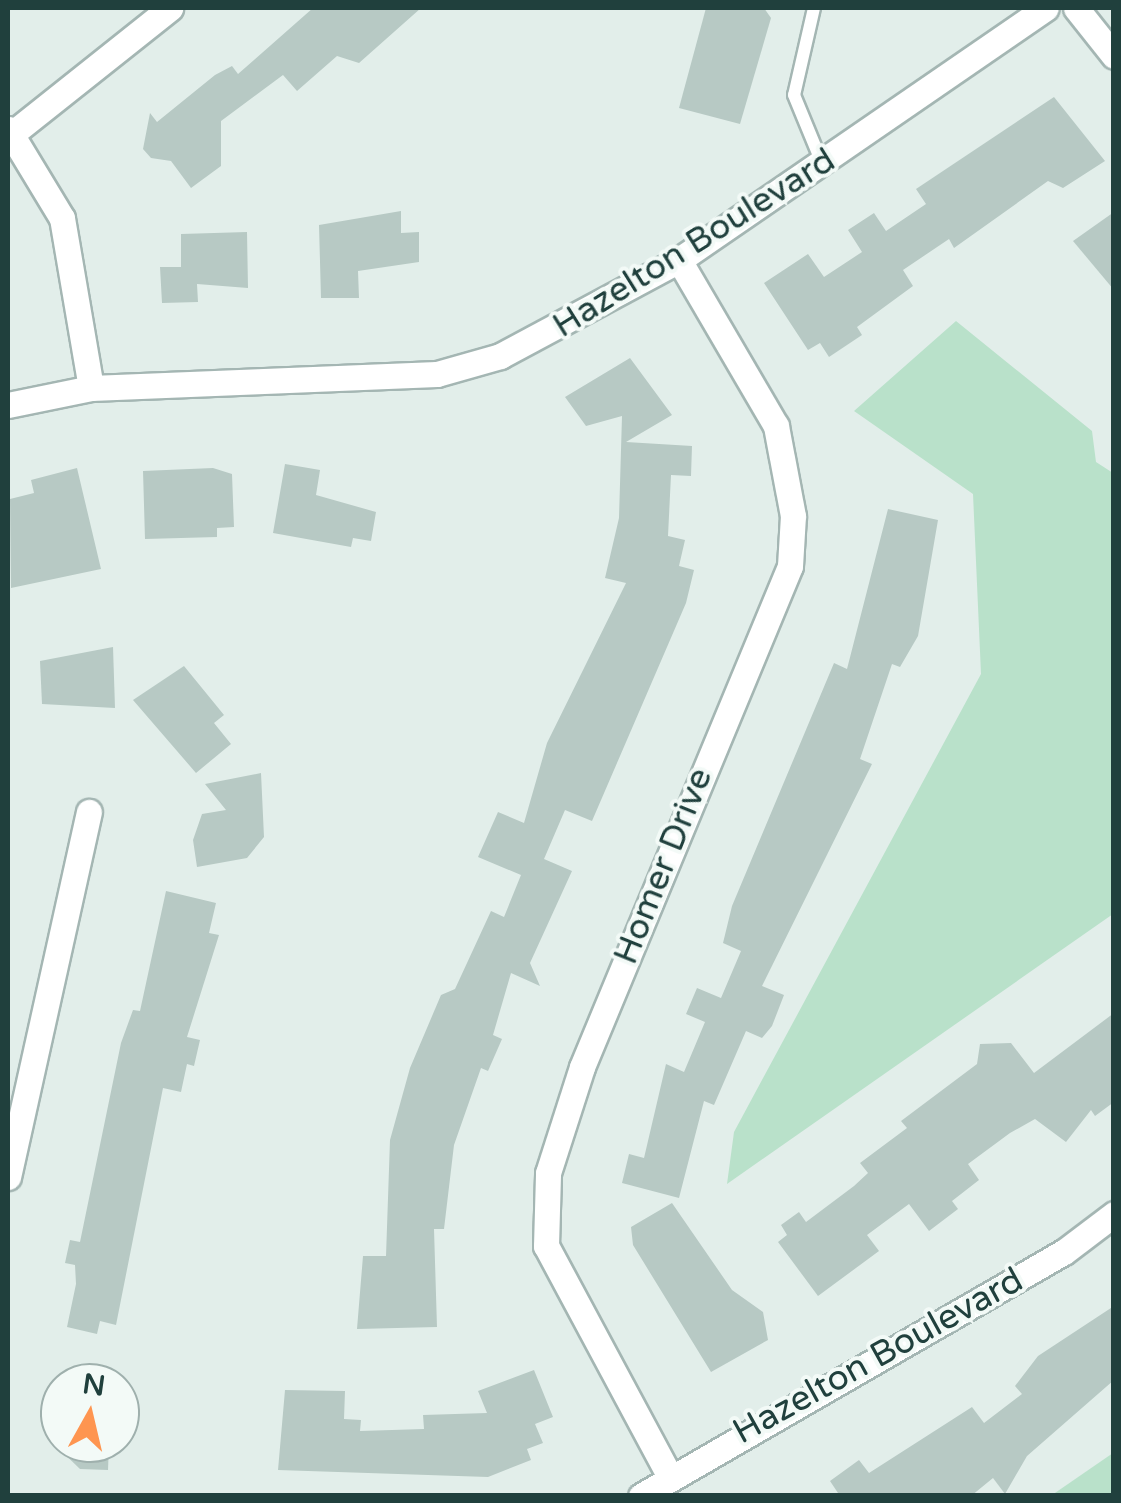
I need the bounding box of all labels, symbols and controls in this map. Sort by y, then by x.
street label: Hazelton Boulevard [545,139,843,347]
street label: Homer Drive [605,762,721,970]
street label: Hazelton Boulevard [726,1259,1030,1453]
north arrow [40,1363,140,1463]
text: N [80,1367,107,1404]

